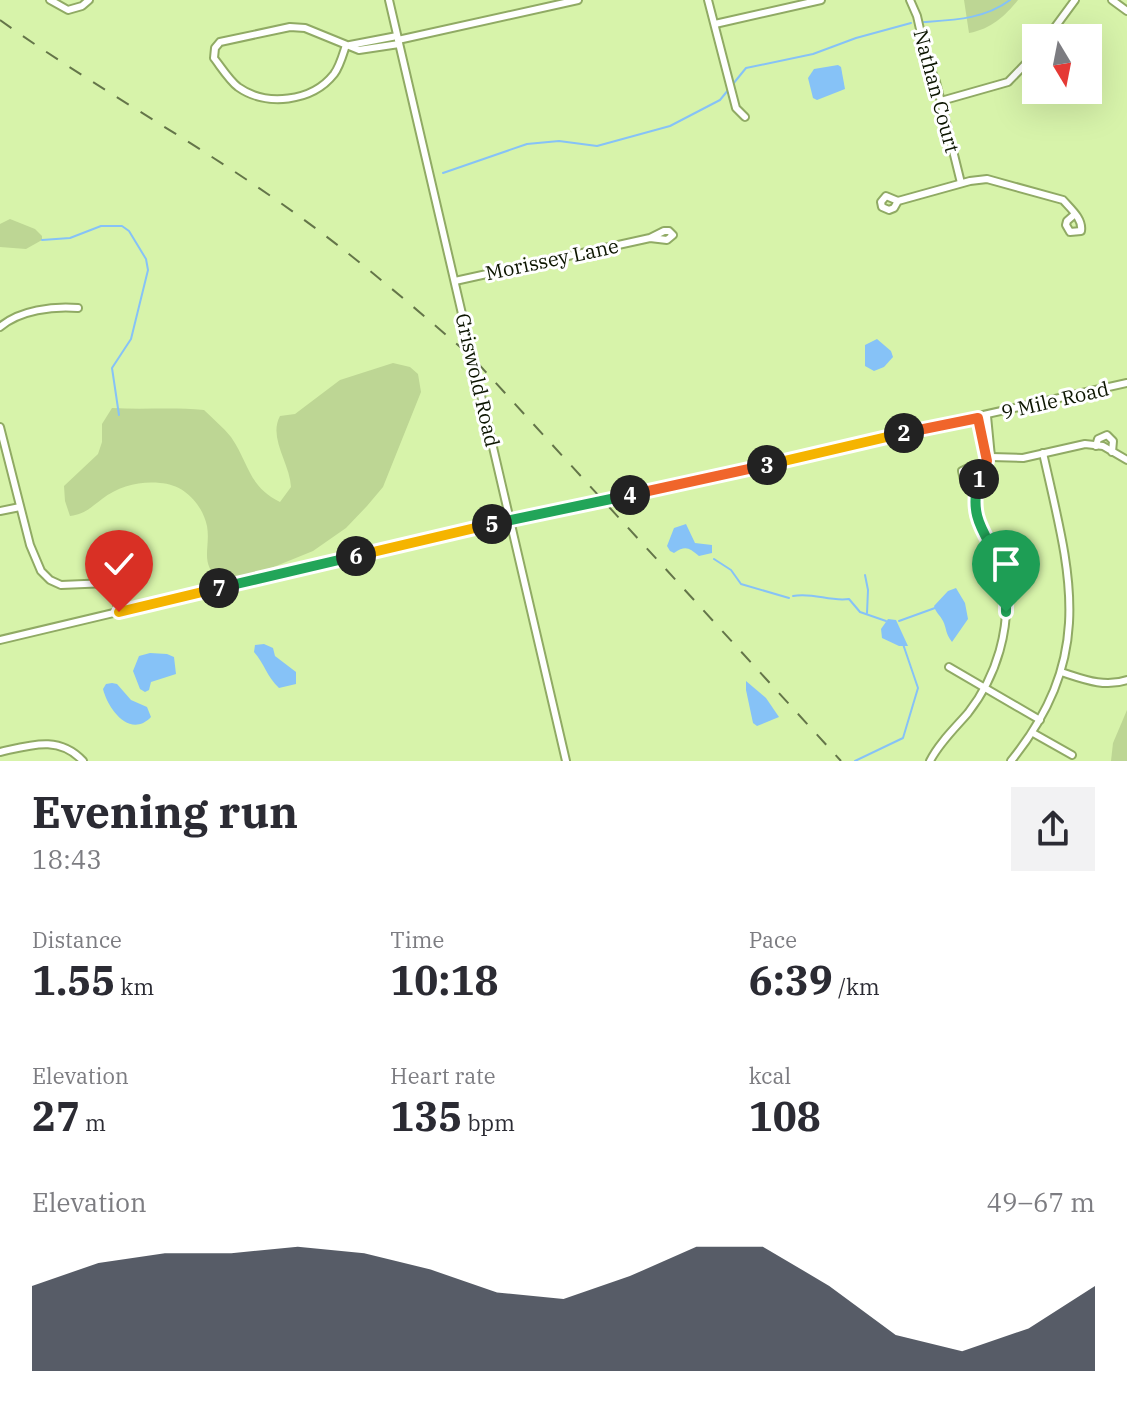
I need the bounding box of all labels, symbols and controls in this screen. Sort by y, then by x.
north arrow [1022,24,1102,104]
map controls [1022,24,1102,104]
street label: Nathan Court [908,26,966,156]
street label: Morissey Lane [483,232,621,286]
street label: Griswold Road [450,311,506,449]
street label: 9 Mile Road [999,375,1111,425]
pin: 2 [884,413,924,453]
text: 2 [897,418,911,447]
pin: 3 [747,445,787,485]
text: 3 [760,450,774,479]
pin: 1 [959,459,999,499]
text: 1 [972,464,986,493]
pin: 4 [610,475,650,515]
text: 4 [623,480,637,509]
pin: 5 [472,504,512,544]
text: 5 [485,509,499,538]
pin [85,530,153,612]
pin [972,530,1040,612]
pin: 6 [336,536,376,576]
text: 6 [349,541,363,570]
icon: check [97,542,141,586]
icon: arrive [984,542,1028,586]
pin: 7 [199,568,239,608]
text: 7 [212,573,226,602]
text: Evening run [32,783,298,840]
button: share [1011,787,1095,871]
text: 18:43 [32,842,102,876]
text: Distance [32,925,122,954]
text: Time [390,925,444,954]
text: Pace [749,925,797,954]
text: 1.55 [32,954,115,1006]
text: 10:18 [390,954,498,1006]
text: 6:39 [749,954,833,1006]
text: km [115,972,154,1001]
text: /km [833,972,880,1001]
text: Elevation [32,1061,129,1090]
text: Heart rate [390,1061,496,1090]
text: kcal [749,1061,791,1090]
text: 27 [32,1090,80,1142]
text: 135 [390,1090,462,1142]
text: 108 [749,1090,821,1142]
text: m [80,1108,106,1137]
text: bpm [462,1108,515,1137]
text: Elevation [32,1185,147,1219]
text: 49–67 m [987,1185,1095,1219]

